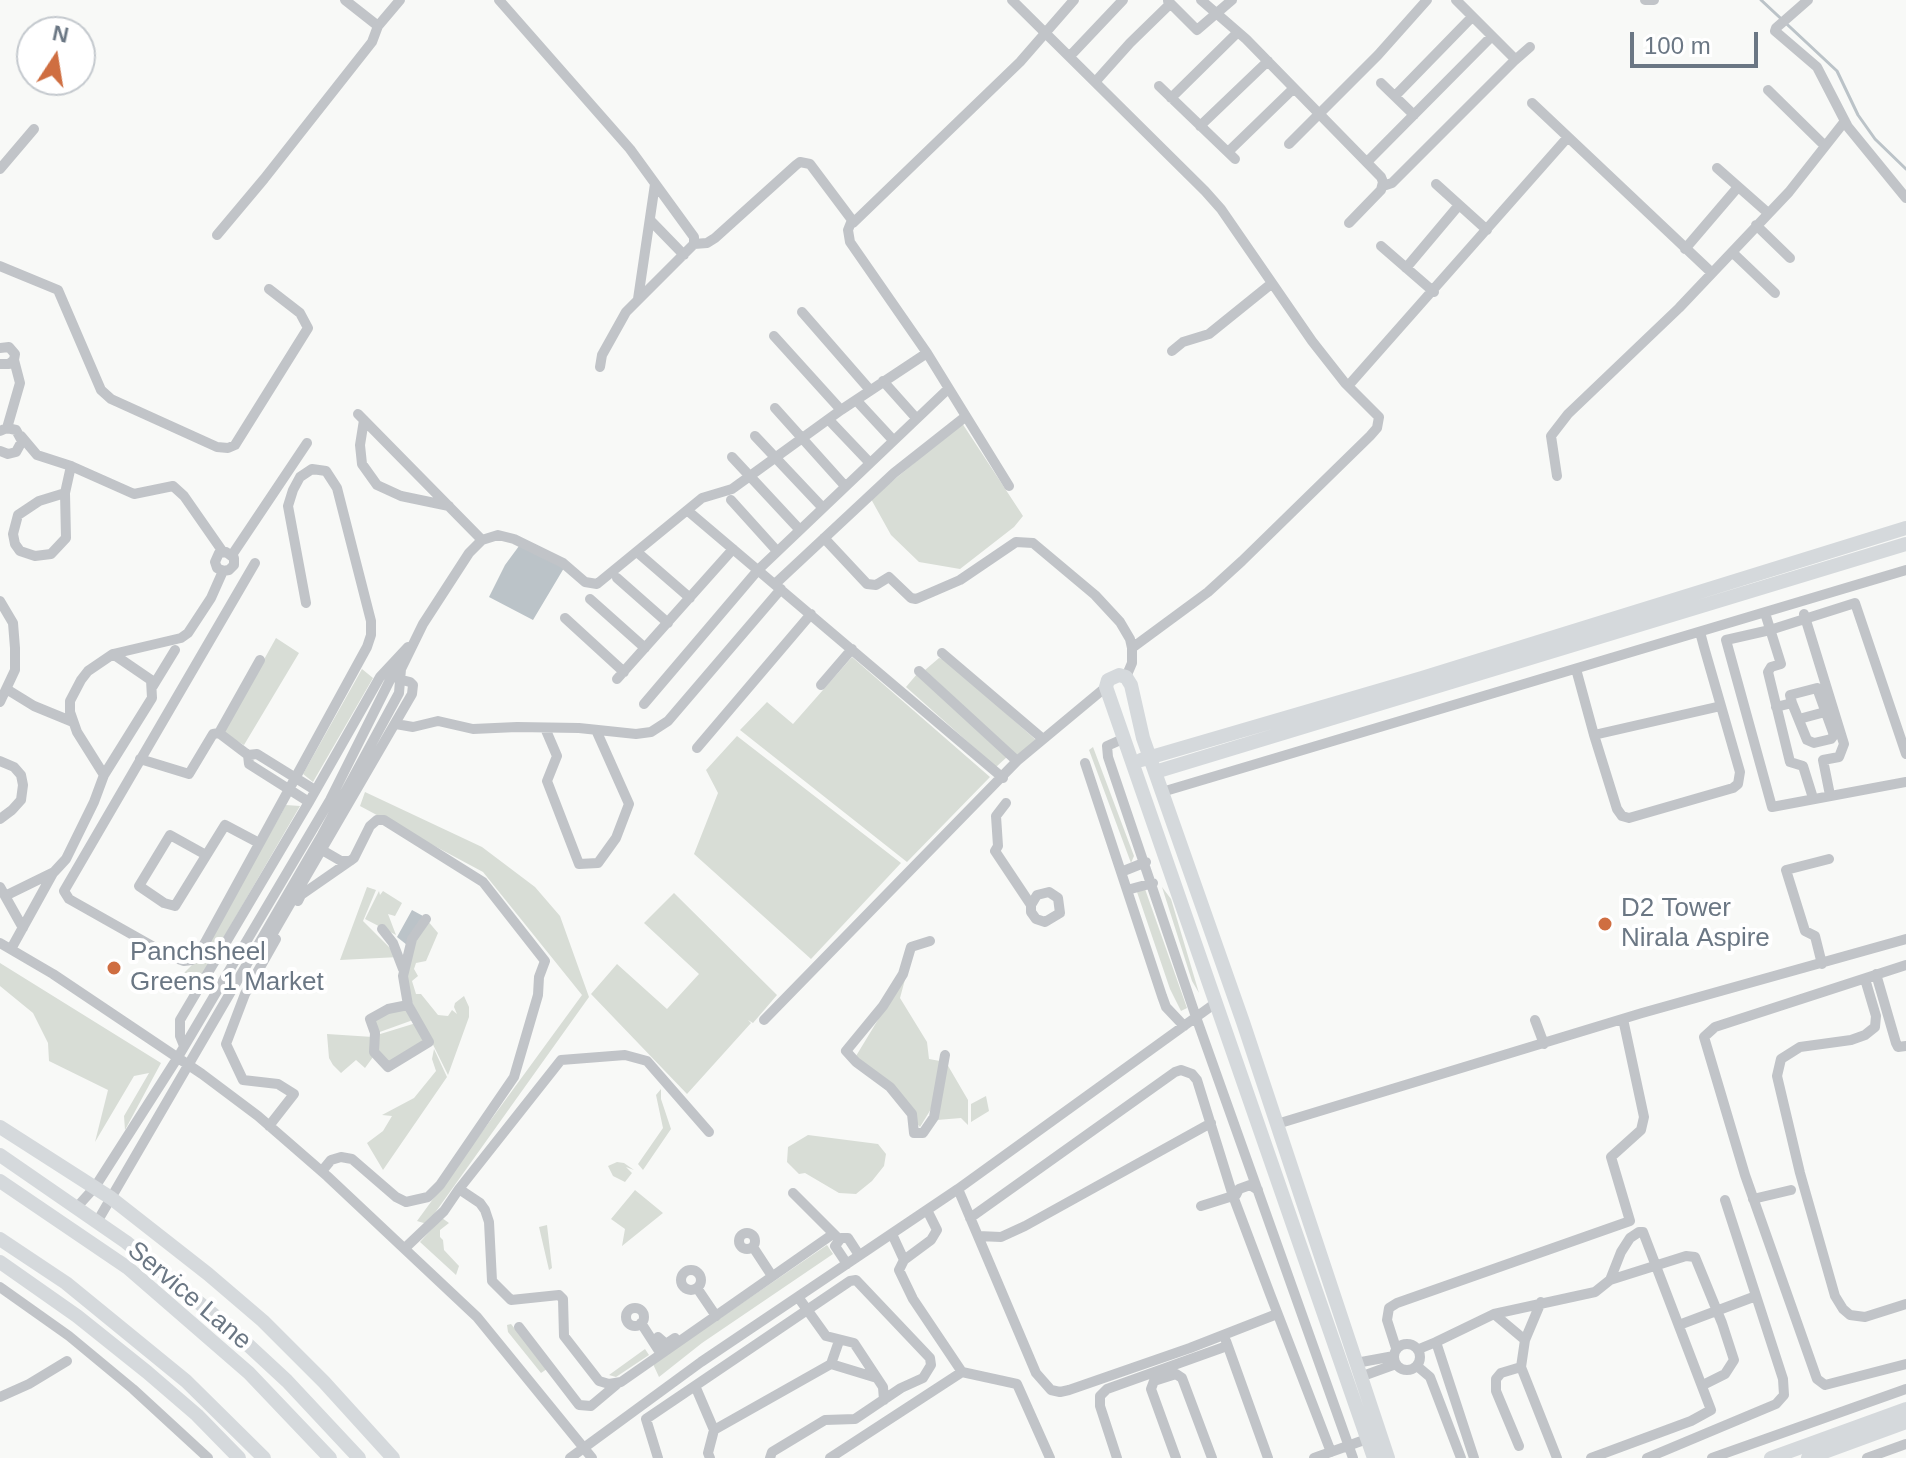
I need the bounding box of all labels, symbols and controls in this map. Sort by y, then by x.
north arrow [16,16,96,96]
scale bar [1634,16,1762,66]
text: N [50,20,71,48]
text: 100 m [1644,32,1711,59]
place label: D2 Tower Nirala Aspire [1621,893,1770,954]
marker: D2 Tower Nirala Aspire [1596,915,1614,933]
place label: Panchsheel Greens 1 Market [130,937,324,998]
marker: Panchsheel Greens 1 Market [105,959,123,977]
street label: Service Lane [121,1235,257,1357]

